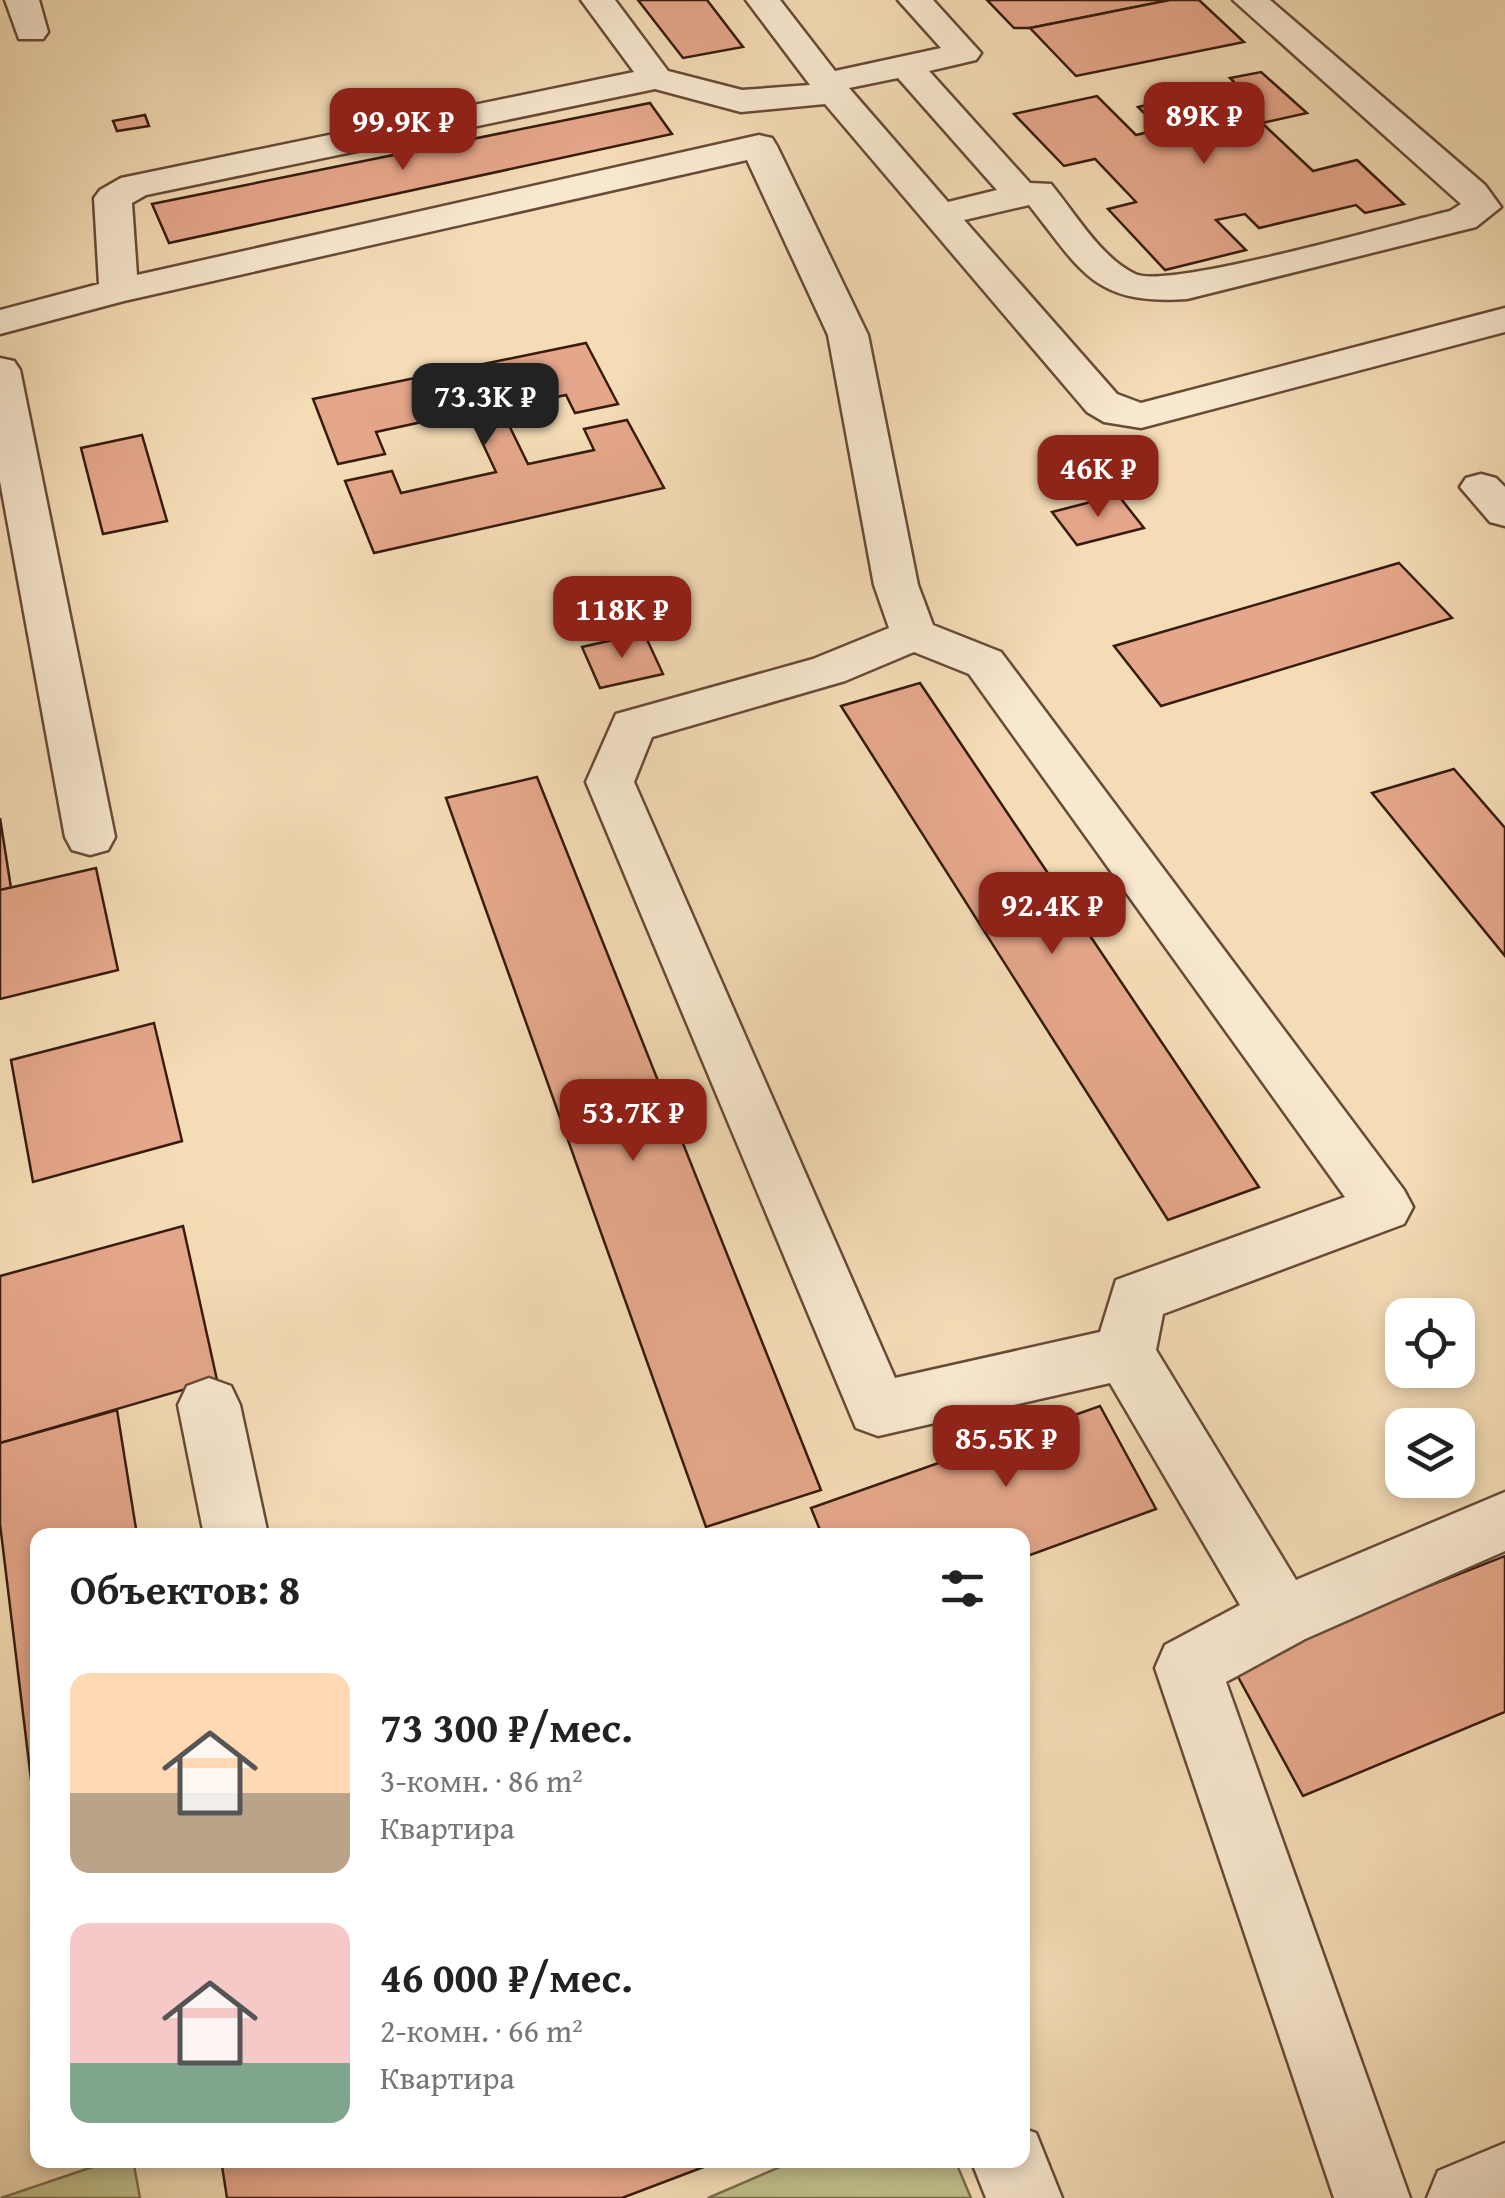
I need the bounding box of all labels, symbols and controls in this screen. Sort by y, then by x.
pin: 89K ₽ [1134,82,1274,167]
pin: 99.9K ₽ [311,88,495,173]
text: 89K ₽ [1166,91,1243,138]
text: 99.9K ₽ [352,97,454,144]
pin: 73.3K ₽ [393,363,577,448]
text: 73.3K ₽ [434,372,536,419]
pin: 46K ₽ [1028,435,1168,520]
text: 46K ₽ [1060,444,1137,491]
pin: 118K ₽ [541,576,703,661]
text: 118K ₽ [575,585,669,632]
pin: 92.4K ₽ [960,872,1144,957]
text: 92.4K ₽ [1001,881,1103,928]
pin: 53.7K ₽ [541,1079,725,1164]
text: 53.7K ₽ [582,1088,684,1135]
map controls [1385,1298,1475,1498]
button: locate [1385,1298,1475,1388]
pin: 85.5K ₽ [914,1405,1098,1490]
button: layers [1385,1408,1475,1498]
text: 85.5K ₽ [955,1414,1057,1461]
text: Объектов: 8 [70,1558,300,1619]
icon: filters [935,1561,990,1616]
text: 73 300 ₽/мес. [380,1696,633,1757]
icon: home [150,1713,270,1833]
text: 3-комн. · 86 m² [380,1757,583,1804]
text: Квартира [380,1804,515,1851]
text: 46 000 ₽/мес. [380,1946,633,2007]
icon: home [150,1963,270,2083]
text: 2-комн. · 66 m² [380,2007,583,2054]
text: Квартира [380,2054,515,2101]

